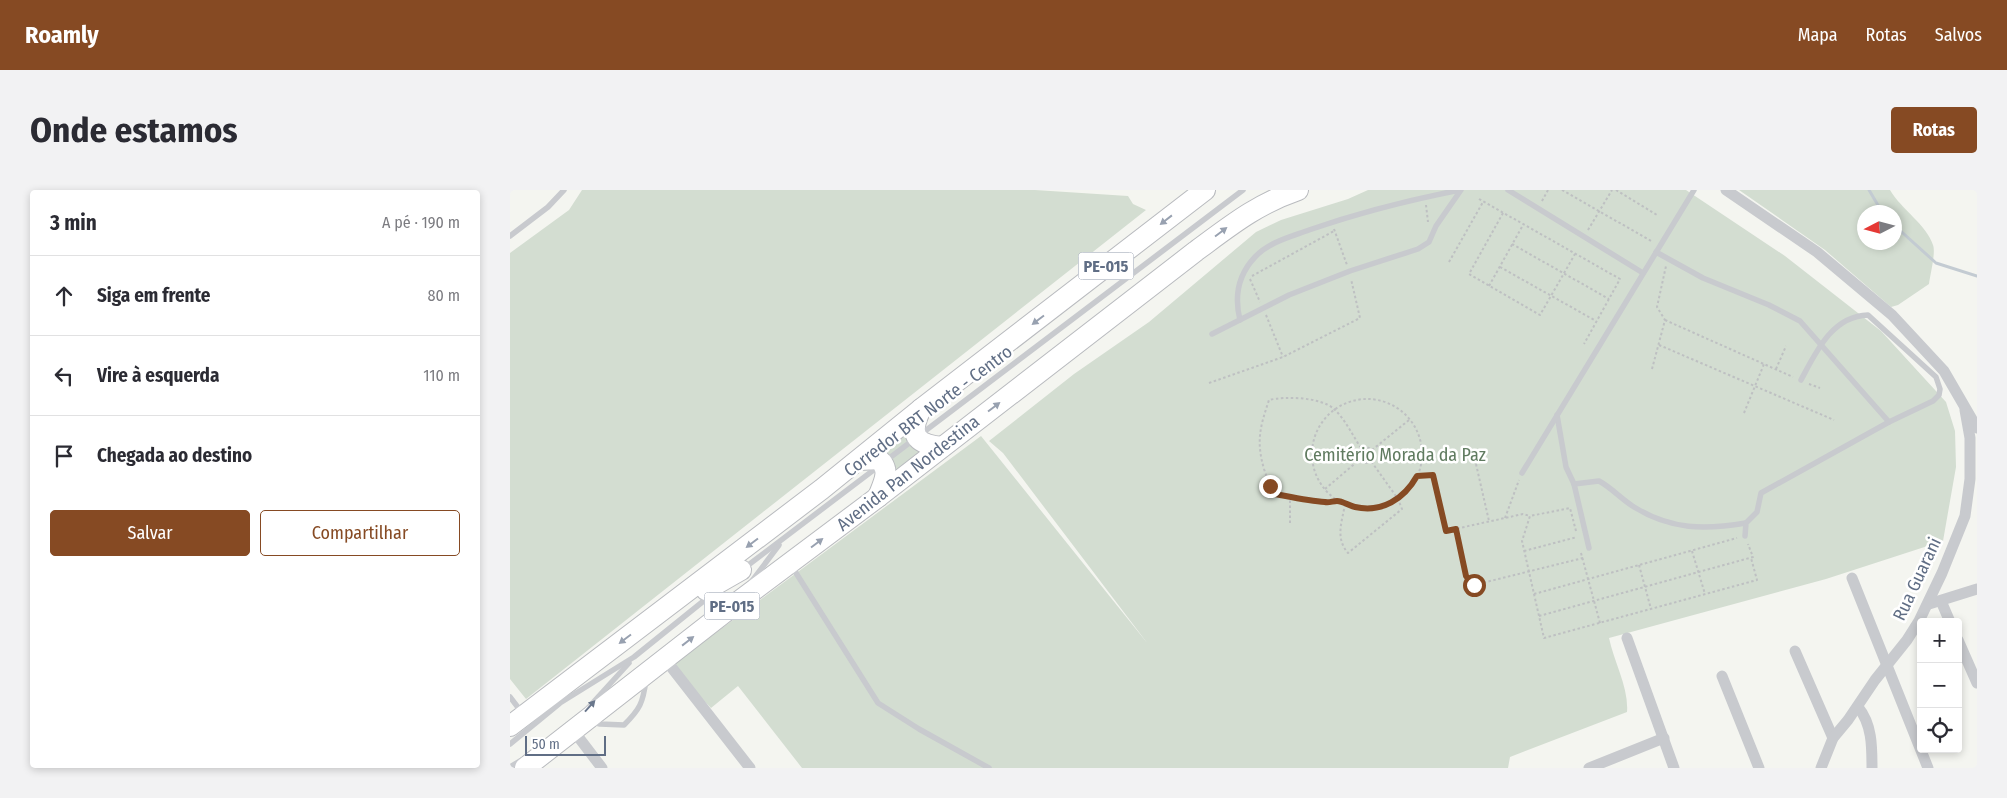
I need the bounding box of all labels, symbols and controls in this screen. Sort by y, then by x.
text: Roamly [25,21,99,49]
text: Mapa [1798,24,1838,46]
text: Rotas [1866,24,1907,46]
text: Salvos [1935,24,1982,46]
button: Rotas [1891,107,1977,153]
text: Onde estamos [30,109,238,151]
north arrow [1857,205,1902,250]
text: 3 min [50,210,97,236]
text: A pé · 190 m [382,213,460,232]
one-way arrow [1160,215,1173,226]
one-way arrow [1214,227,1228,237]
road number: PE-015 [1078,252,1134,280]
icon: ahead [50,282,78,310]
text: Siga em frente [97,284,211,307]
text: 80 m [428,286,460,305]
one-way arrow [1031,315,1045,325]
street label: Corredor BRT Norte - Centro [839,340,1017,482]
icon: left [50,362,78,390]
text: Vire à esquerda [97,364,219,387]
text: 110 m [423,366,460,385]
one-way arrow [987,401,1000,412]
street label: Avenida Pan Nordestina [832,410,984,536]
icon: arrive [50,442,78,470]
text: Chegada ao destino [97,444,252,467]
park label: Cemitério Morada da Paz [1304,444,1486,466]
route end [1259,475,1282,498]
button: Salvar [50,510,250,556]
button: Compartilhar [260,510,460,556]
street label: Rua Guarani [1888,534,1946,624]
one-way arrow [746,537,759,548]
one-way arrow [810,538,824,548]
route start [1463,574,1486,597]
road number: PE-015 [704,592,760,620]
map controls [1917,618,1962,753]
button: + [1917,618,1962,663]
one-way arrow [619,633,632,644]
one-way arrow [681,636,694,646]
button: − [1917,663,1962,708]
one-way arrow [584,700,596,712]
button: locate [1917,708,1962,753]
scale bar [525,733,606,756]
text: 50 m [532,736,560,753]

